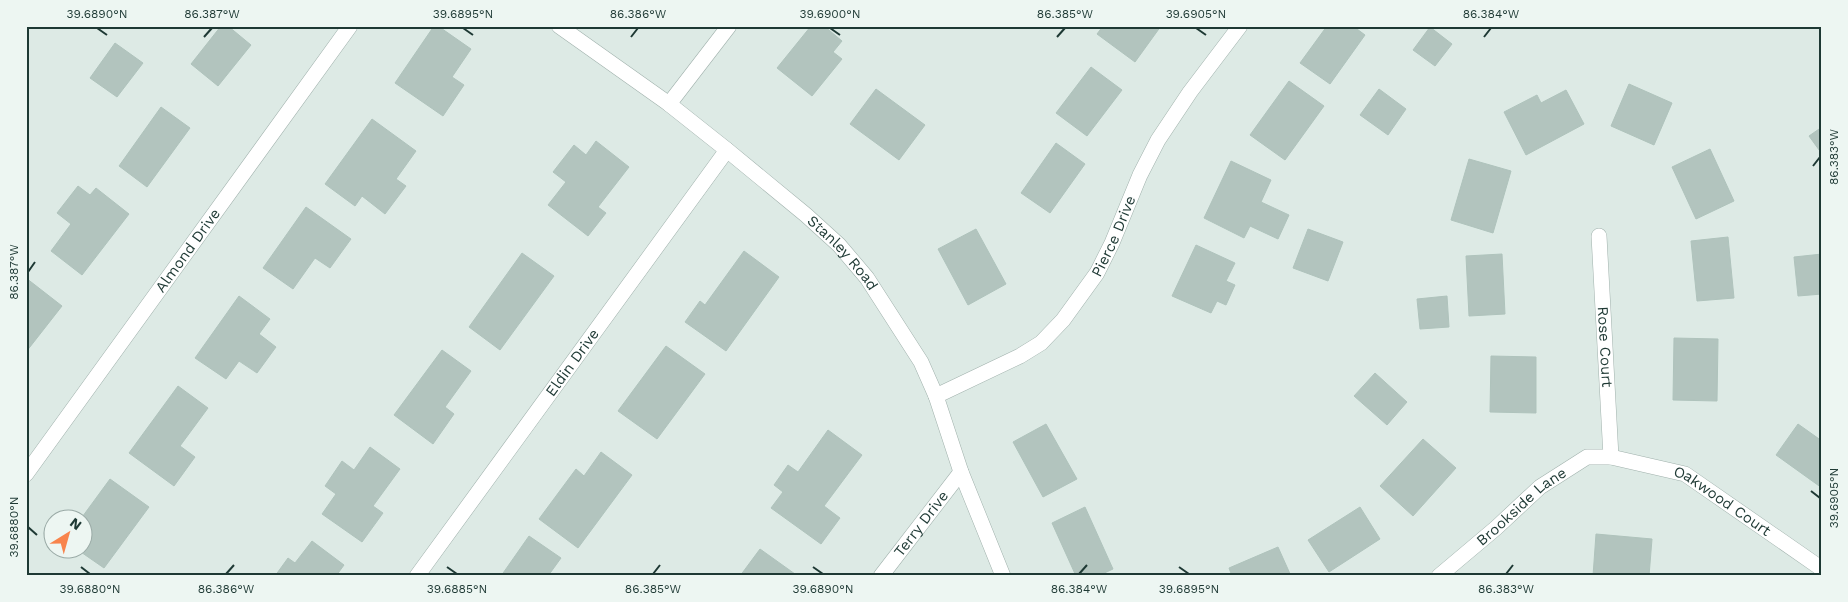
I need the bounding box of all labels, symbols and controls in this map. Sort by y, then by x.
text: 39.6890°N [66,7,128,21]
text: 86.387°W [184,7,240,21]
text: 39.6895°N [433,7,493,21]
text: 86.386°W [610,7,667,21]
text: 39.6900°N [799,7,861,21]
text: 86.385°W [1037,7,1094,21]
text: 39.6905°N [1166,7,1226,21]
text: 86.384°W [1463,7,1520,21]
text: 86.383°W [1827,128,1841,185]
street label: Pierce Drive [1088,193,1140,280]
street label: Almond Drive [151,205,224,296]
street label: Stanley Road [804,212,882,294]
text: 86.387°W [7,244,21,300]
street label: Rose Court [1594,306,1616,388]
street label: Eldin Drive [542,325,603,400]
street label: Brookside Lane [1473,463,1570,550]
street label: Oakwood Court [1672,463,1775,540]
text: 39.6905°N [1827,468,1841,528]
street label: Terry Drive [890,487,952,560]
text: 39.6880°N [7,496,21,558]
north arrow [42,510,92,560]
text: N [67,514,85,533]
text: 39.6880°N [59,582,121,596]
text: 86.386°W [198,582,255,596]
text: 39.6885°N [427,582,487,596]
text: 86.385°W [625,582,682,596]
text: 39.6890°N [792,582,854,596]
text: 86.384°W [1051,582,1108,596]
text: 39.6895°N [1159,582,1219,596]
text: 86.383°W [1478,582,1535,596]

